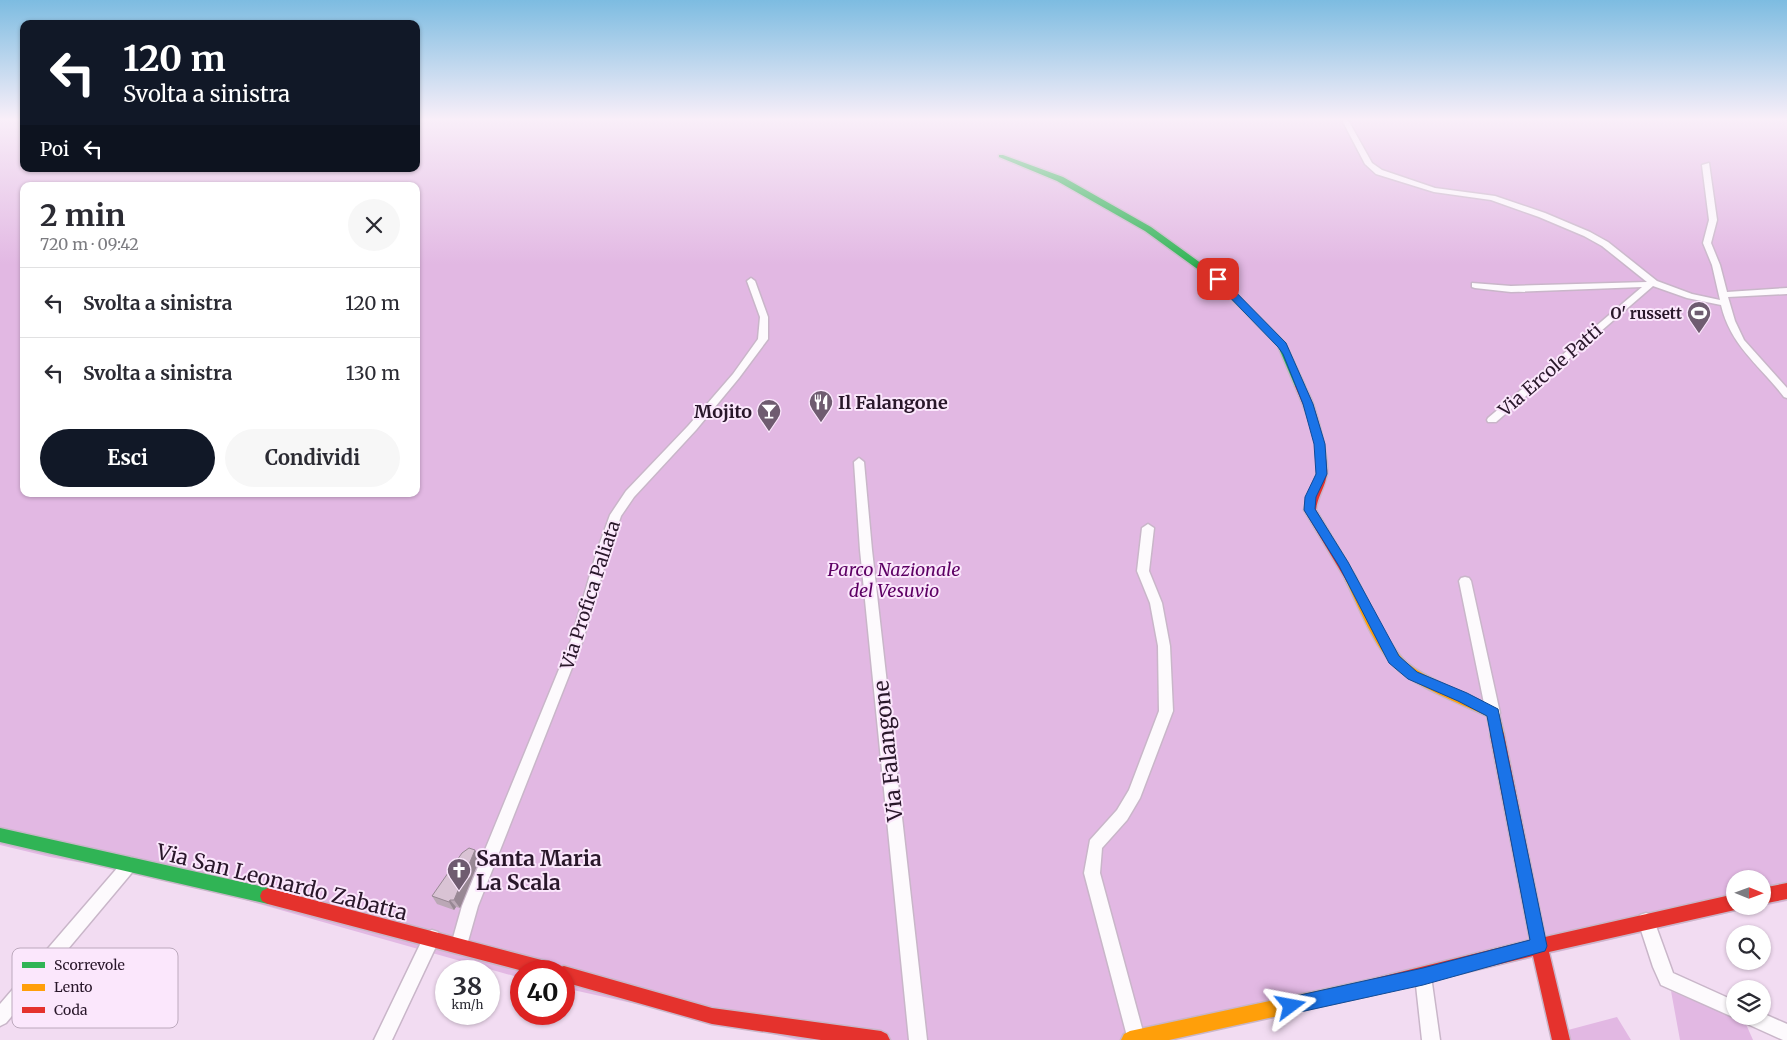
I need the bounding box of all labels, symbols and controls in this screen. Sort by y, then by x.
text: 120 m [123,37,226,81]
icon: left [40,40,105,105]
text: Svolta a sinistra [123,80,290,108]
icon: left [79,135,107,163]
text: Poi [40,137,69,161]
text: 2 min [40,196,125,234]
button: close [348,199,400,251]
text: 720 m · 09:42 [40,234,139,254]
pin [1197,258,1239,300]
icon: arrive [1204,265,1232,293]
icon: left [40,289,68,317]
text: Svolta a sinistra [83,291,232,315]
text: 120 m [345,291,400,315]
sports icon: O' russett [1686,300,1712,334]
place label: O' russett [1611,304,1682,323]
street label: Via Ercole Patti [1493,319,1607,422]
icon: left [40,359,68,387]
text: Svolta a sinistra [83,361,232,385]
text: 130 m [346,361,400,385]
restaurant icon: Il Falangone [808,389,834,423]
place label: Il Falangone [838,391,948,414]
bar icon: Mojito [756,398,782,432]
place label: Mojito [694,400,752,423]
button: Esci [40,429,215,487]
button: Condividi [225,429,400,487]
street label: Via Profica Paliata [555,517,625,674]
park label: Parco Nazionale del Vesuvio [828,558,960,602]
street label: Via Falangone [867,679,909,824]
street label: Via San Leonardo Zabatta [153,838,410,926]
place label: Santa Maria La Scala [476,845,602,896]
church icon: Santa Maria La Scala [446,857,472,891]
north arrow [1726,870,1771,915]
map controls [1726,870,1771,1025]
button: search [1726,925,1771,970]
legend [12,948,178,1028]
text: Scorrevole [54,956,125,974]
speed limit sign: 40 [510,960,575,1025]
text: 38 [453,970,482,1002]
text: Lento [54,978,93,996]
position arrow [1264,979,1316,1031]
button: layers [1726,980,1771,1025]
text: km/h [452,997,483,1012]
text: Coda [54,1001,88,1019]

